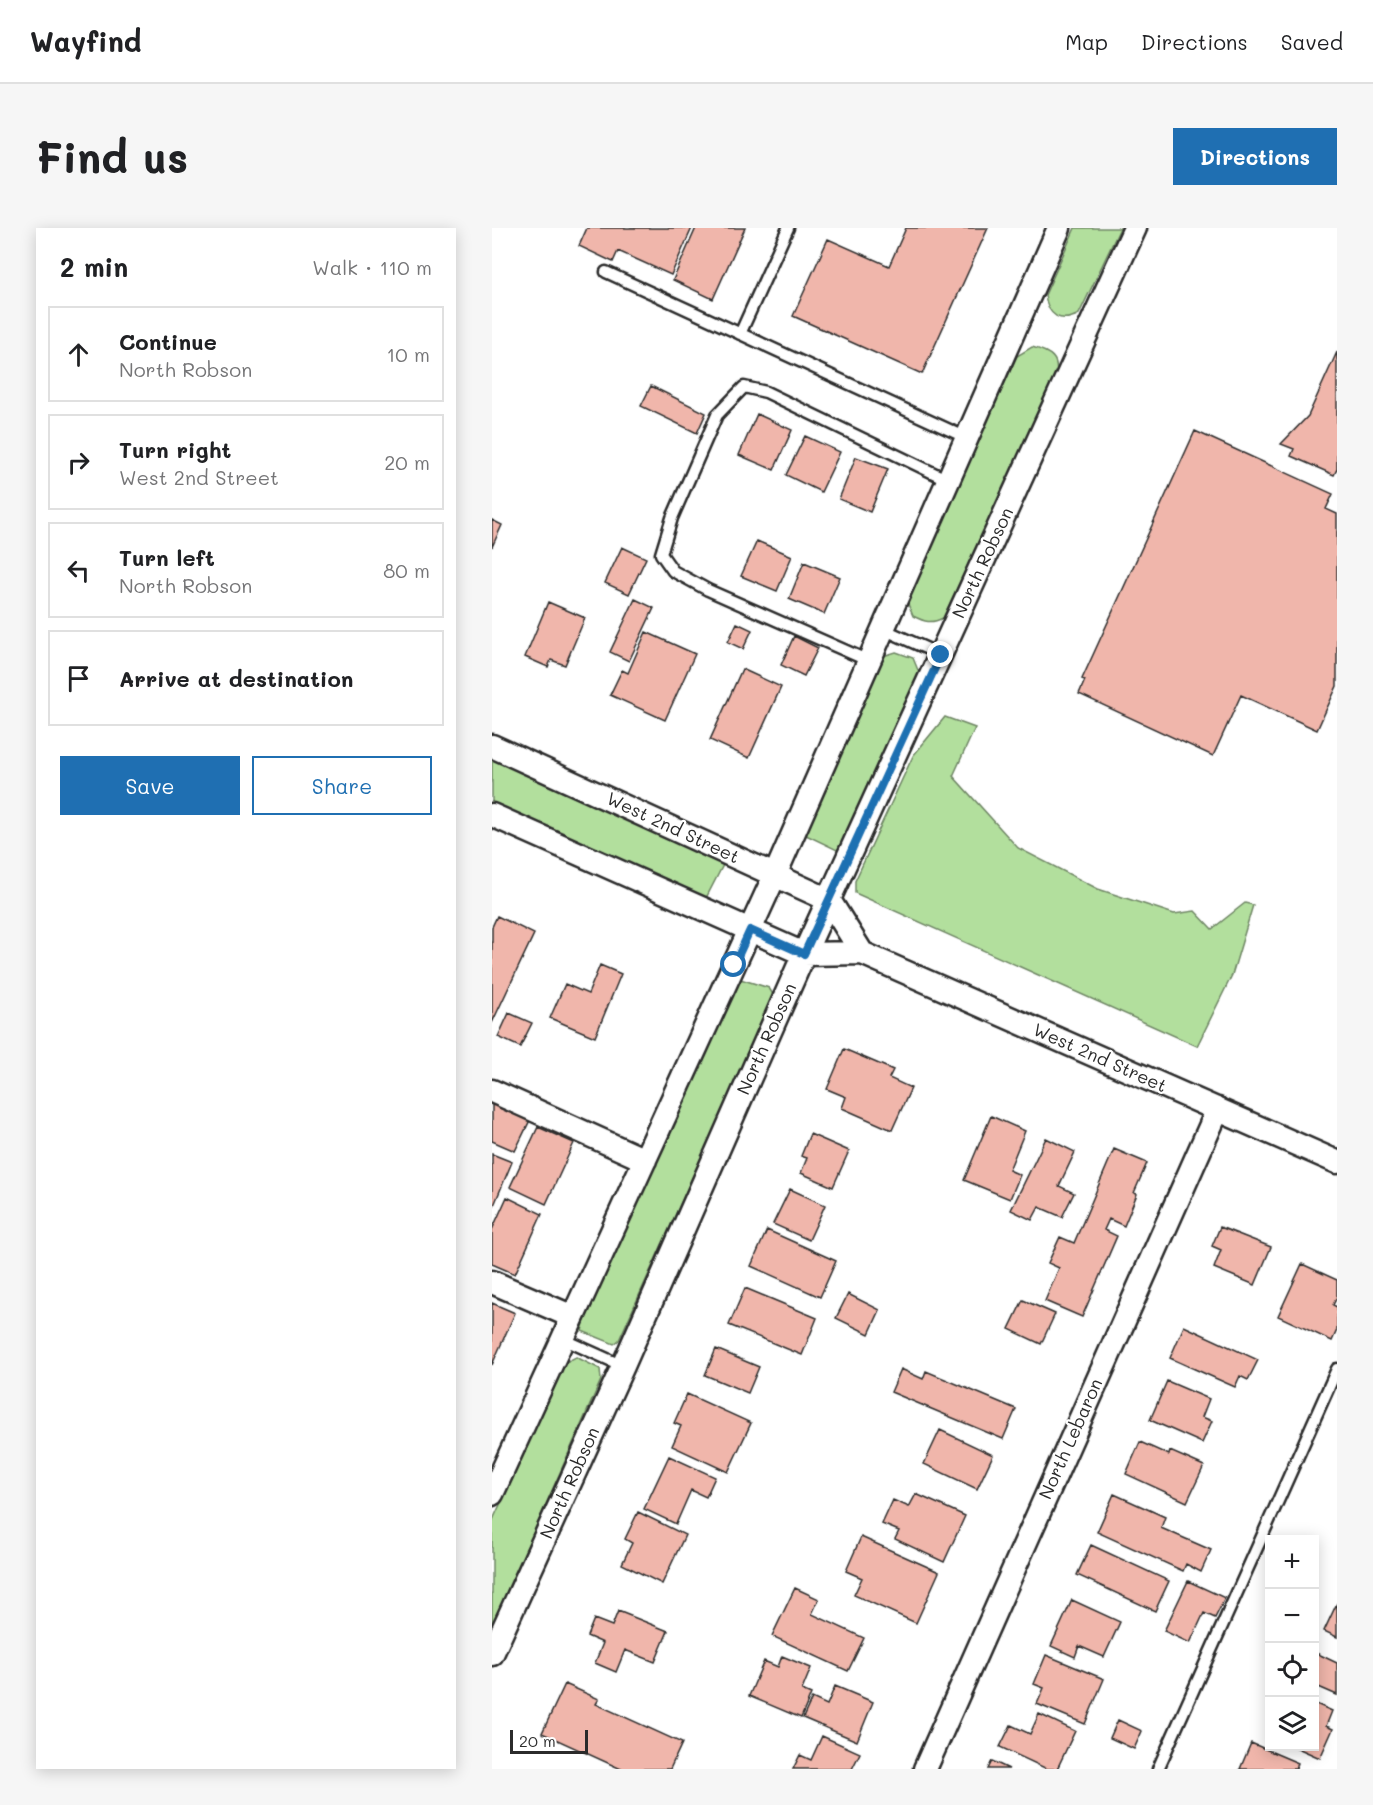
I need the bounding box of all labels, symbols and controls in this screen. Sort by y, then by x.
text: Wayfind [30,23,141,59]
text: Map [1065,28,1108,55]
text: Directions [1141,28,1248,55]
text: Saved [1281,28,1343,55]
button: Directions [1173,128,1337,185]
text: Find us [36,129,188,184]
text: 2 min [60,250,128,284]
text: Walk · 110 m [312,254,432,280]
text: Continue [119,327,217,356]
icon: ahead [62,338,95,371]
text: 10 m [386,341,430,367]
text: North Robson [119,356,252,382]
text: Turn right [119,435,231,464]
icon: right [62,446,95,479]
text: 20 m [384,449,430,475]
text: West 2nd Street [119,464,279,490]
street label: North Robson [946,503,1018,622]
text: Turn left [119,543,215,572]
icon: left [62,554,95,587]
text: 80 m [383,557,430,583]
text: North Robson [119,572,252,598]
route end [927,641,953,667]
icon: arrive [62,662,95,695]
text: Arrive at destination [119,664,354,693]
button: Save [60,756,240,815]
button: Share [252,756,432,815]
street label: West 2nd Street [603,786,744,868]
route start [720,951,746,977]
street label: North Robson [731,979,801,1098]
street label: West 2nd Street [1030,1017,1171,1097]
street label: North Lebaron [1033,1374,1107,1503]
street label: North Robson [534,1423,604,1542]
map controls [1265,1535,1319,1751]
button: + [1265,1535,1319,1589]
button: − [1265,1589,1319,1643]
button: locate [1265,1643,1319,1697]
button: layers [1265,1697,1319,1751]
scale bar [510,1727,588,1754]
text: 20 m [519,1730,556,1751]

